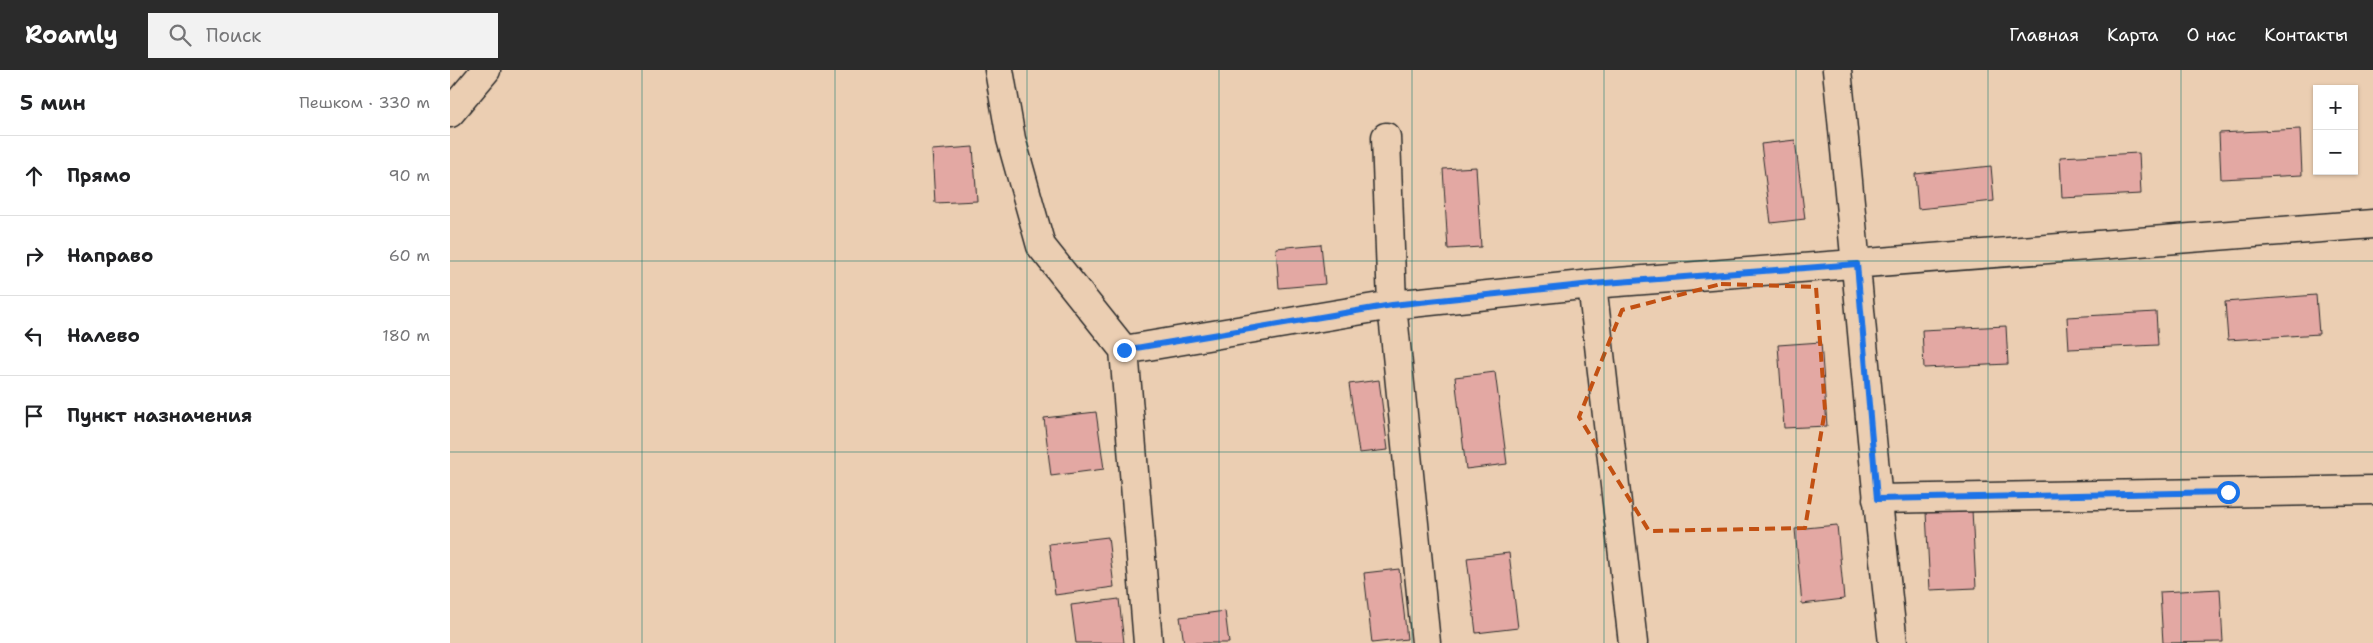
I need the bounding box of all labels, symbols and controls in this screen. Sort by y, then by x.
search box [148,13,498,58]
text: Roamly [25,19,118,51]
icon: search [166,21,194,49]
text: Поиск [206,23,261,48]
text: Главная [2009,23,2079,47]
text: Карта [2107,23,2159,47]
text: О нас [2187,23,2236,47]
text: Контакты [2264,23,2348,47]
map controls [2313,85,2358,175]
button: + [2313,85,2358,130]
text: 5 мин [20,89,86,117]
text: Пешком · 330 m [299,92,430,113]
button: − [2313,130,2358,175]
icon: ahead [20,162,48,190]
text: Прямо [67,163,131,188]
text: 90 m [389,165,430,186]
icon: right [20,242,48,270]
text: Направо [67,243,153,268]
text: 60 m [389,245,430,266]
icon: left [20,322,48,350]
text: Налево [67,323,140,348]
text: 180 m [382,325,430,346]
route end [1113,339,1136,362]
icon: arrive [20,402,48,430]
text: Пункт назначения [67,403,252,428]
route start [2217,481,2240,504]

